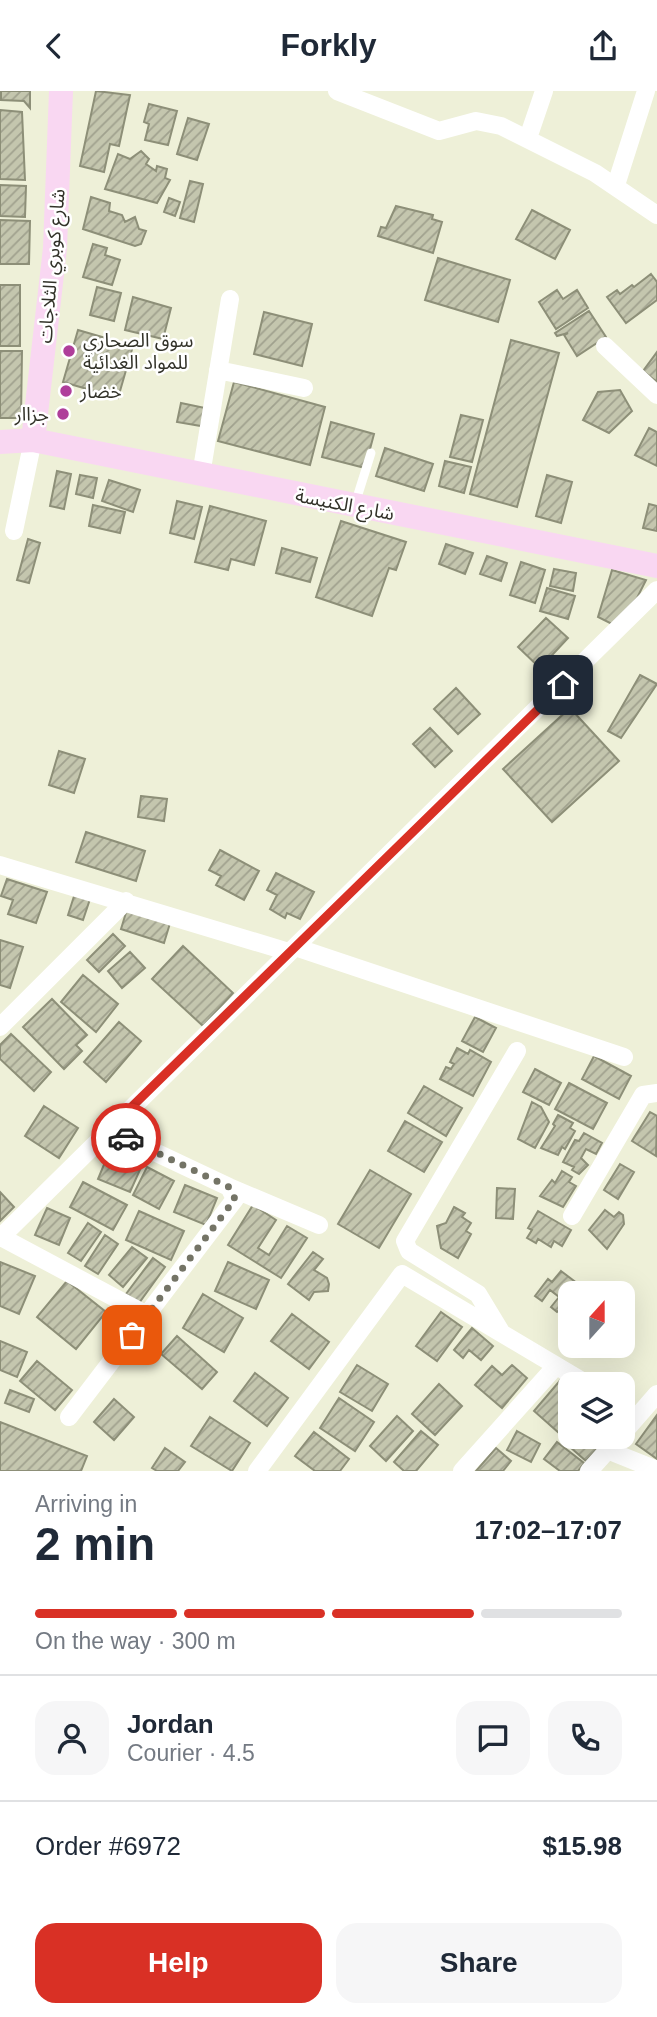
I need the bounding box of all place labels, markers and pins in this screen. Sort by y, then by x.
place label: سوق الصحاري للمواد الغدائية [83,330,193,374]
marker: سوق الصحاري للمواد الغدائية [61,343,77,359]
place label: خضار [79,381,122,403]
marker: خضار [58,383,74,399]
place label: جزاار [14,404,49,426]
marker: جزاار [55,406,71,422]
pin [533,655,593,715]
pin [102,1305,162,1365]

